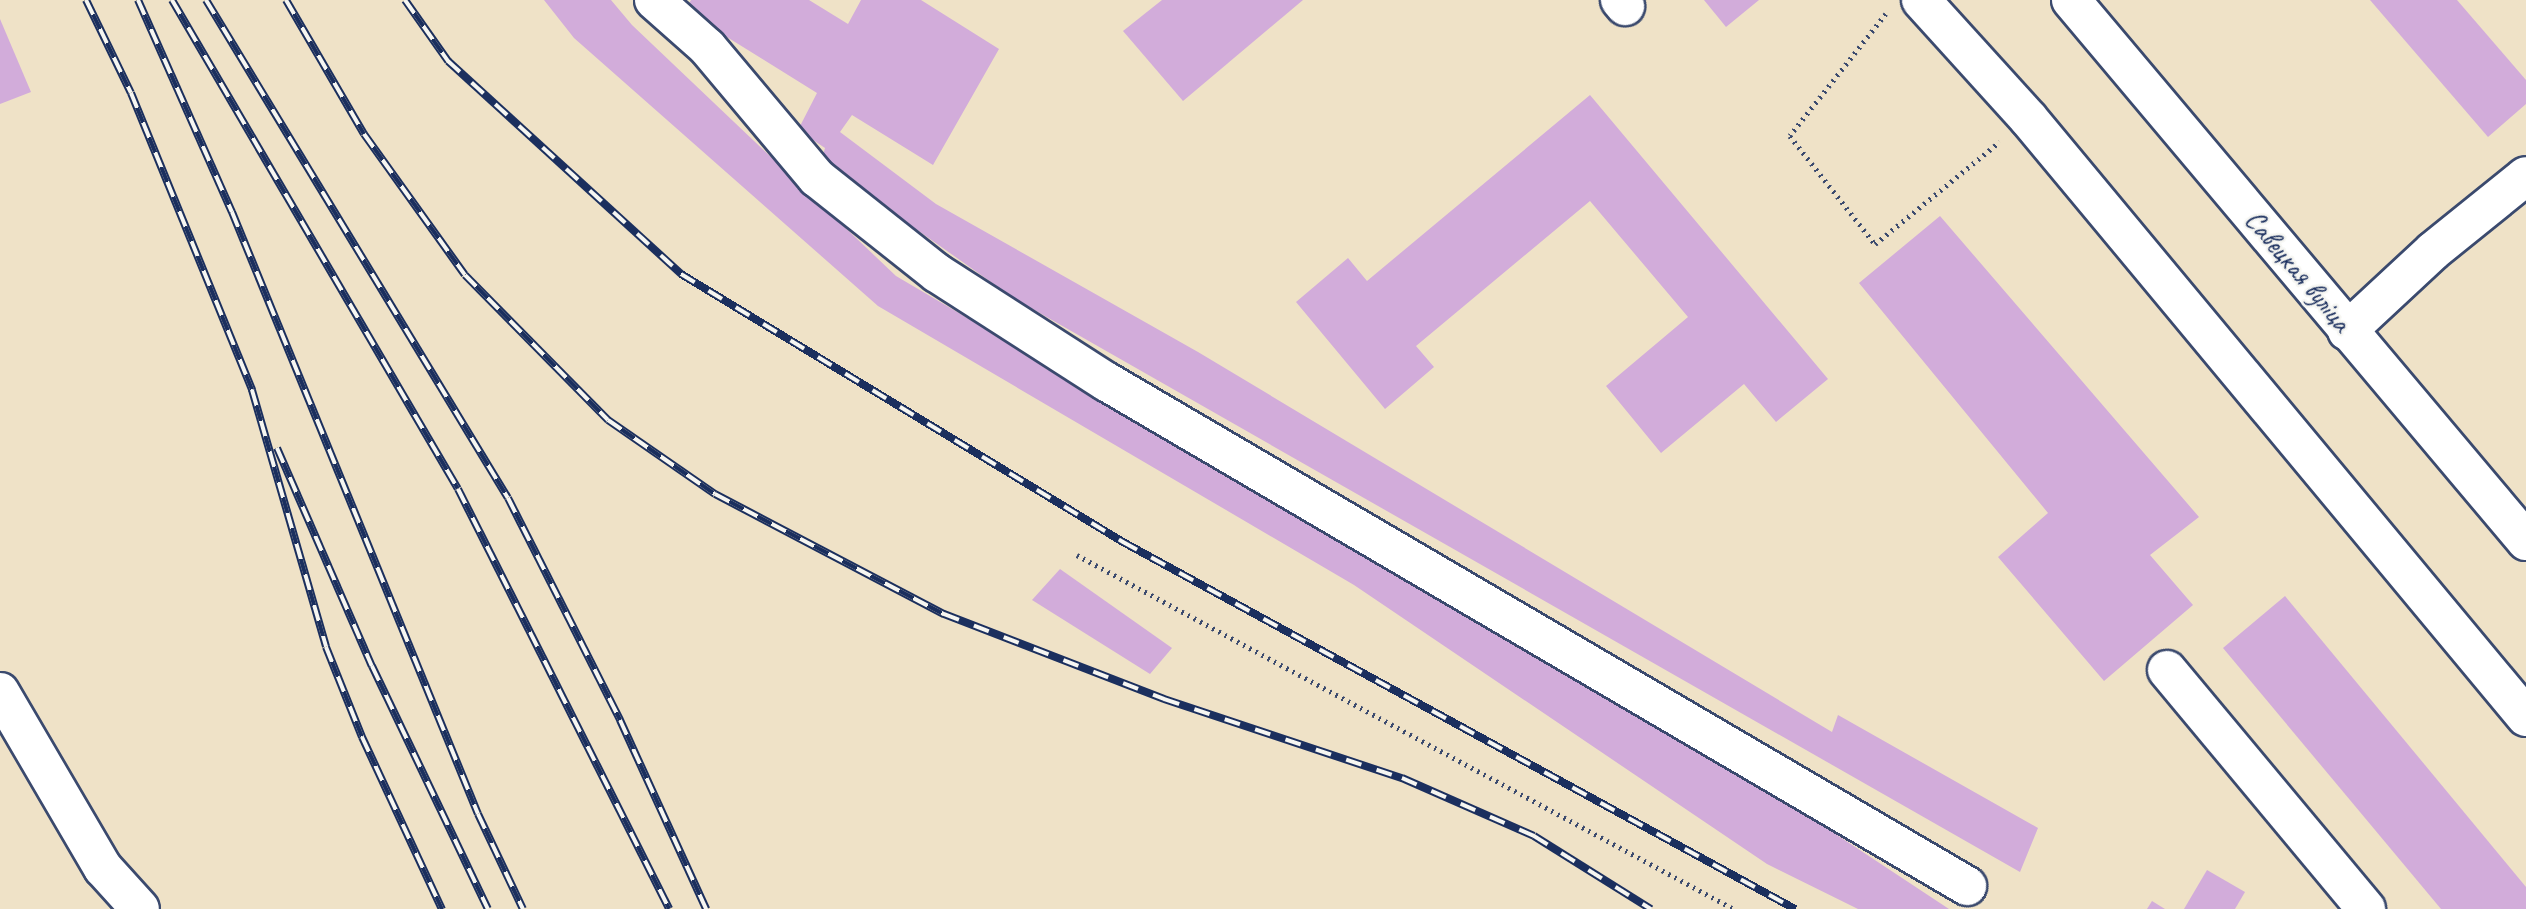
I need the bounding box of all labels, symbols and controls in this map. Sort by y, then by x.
street label: Савецкая вуліца [2238,204,2358,338]

